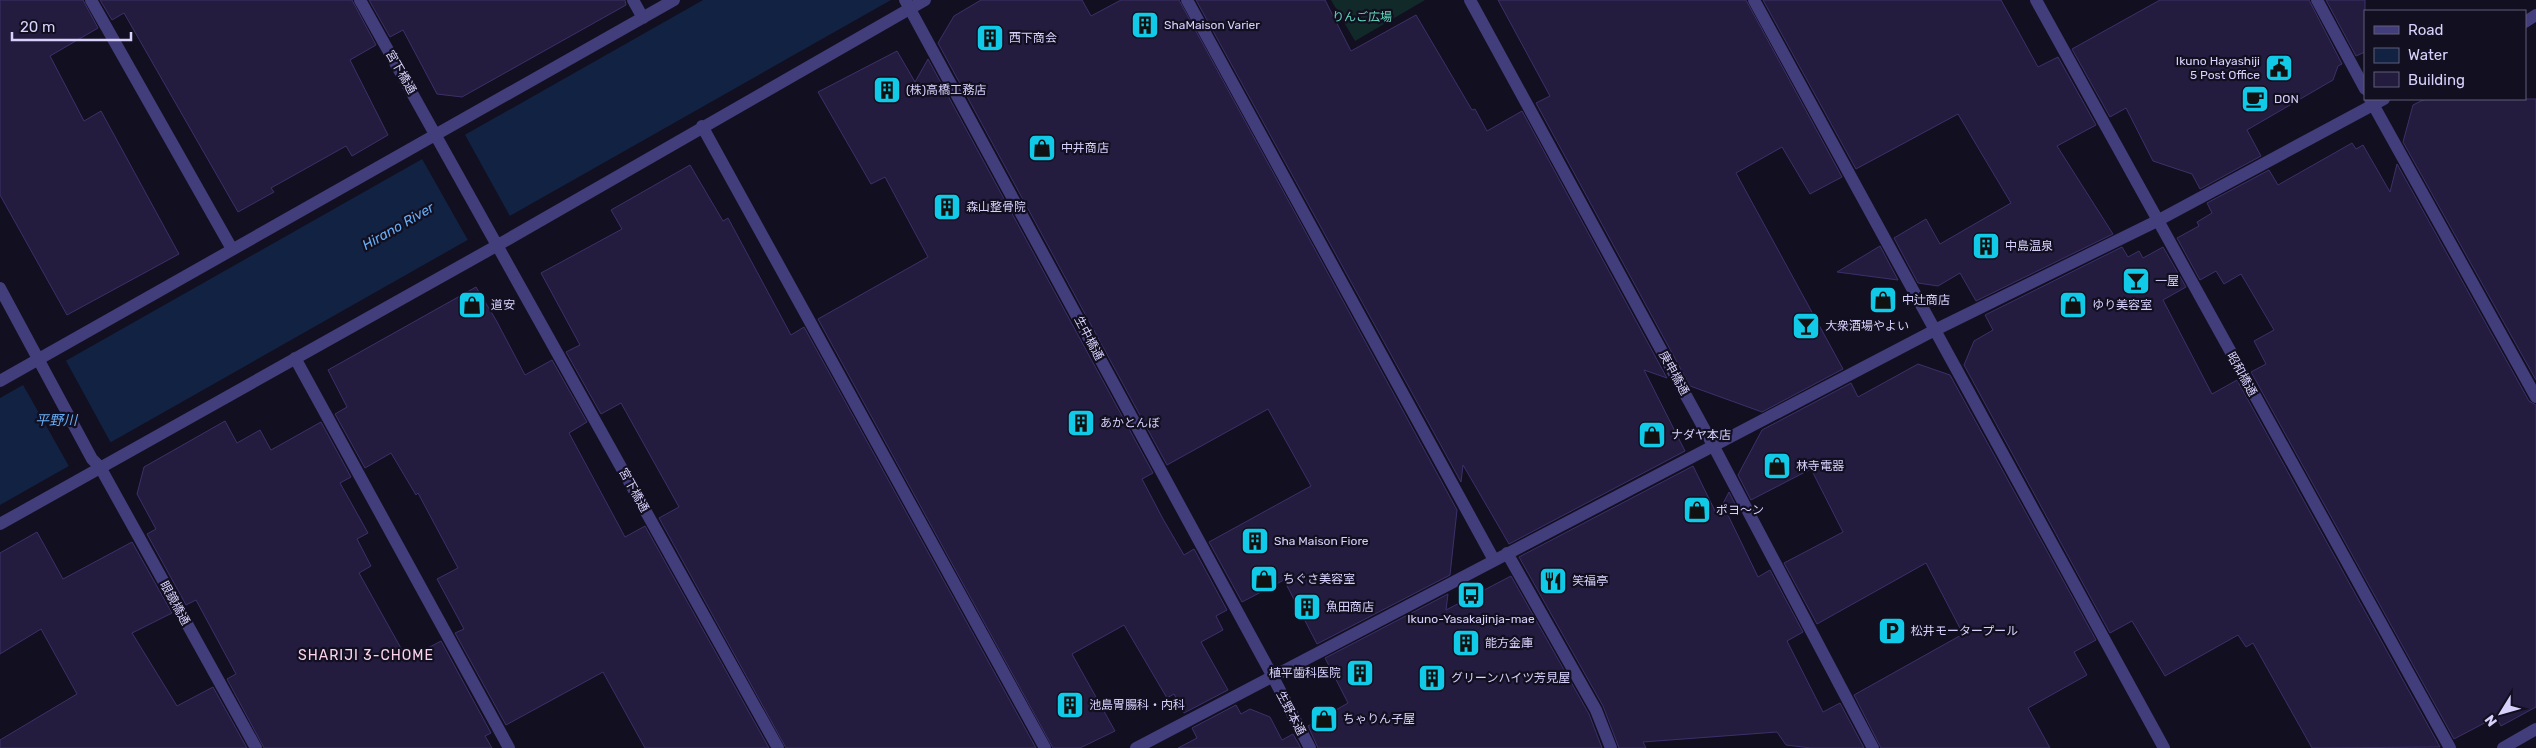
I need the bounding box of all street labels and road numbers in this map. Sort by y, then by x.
street label: 宮下橋通 [383,48,419,96]
street label: 生中橋通 [1072,314,1106,362]
street label: 庚申橋通 [1656,349,1692,397]
street label: 昭和橋通 [2224,350,2260,398]
street label: 宮下橋通 [616,466,652,514]
street label: 眼鏡橋通 [157,579,193,627]
street label: 生野本通 [1274,689,1308,737]

